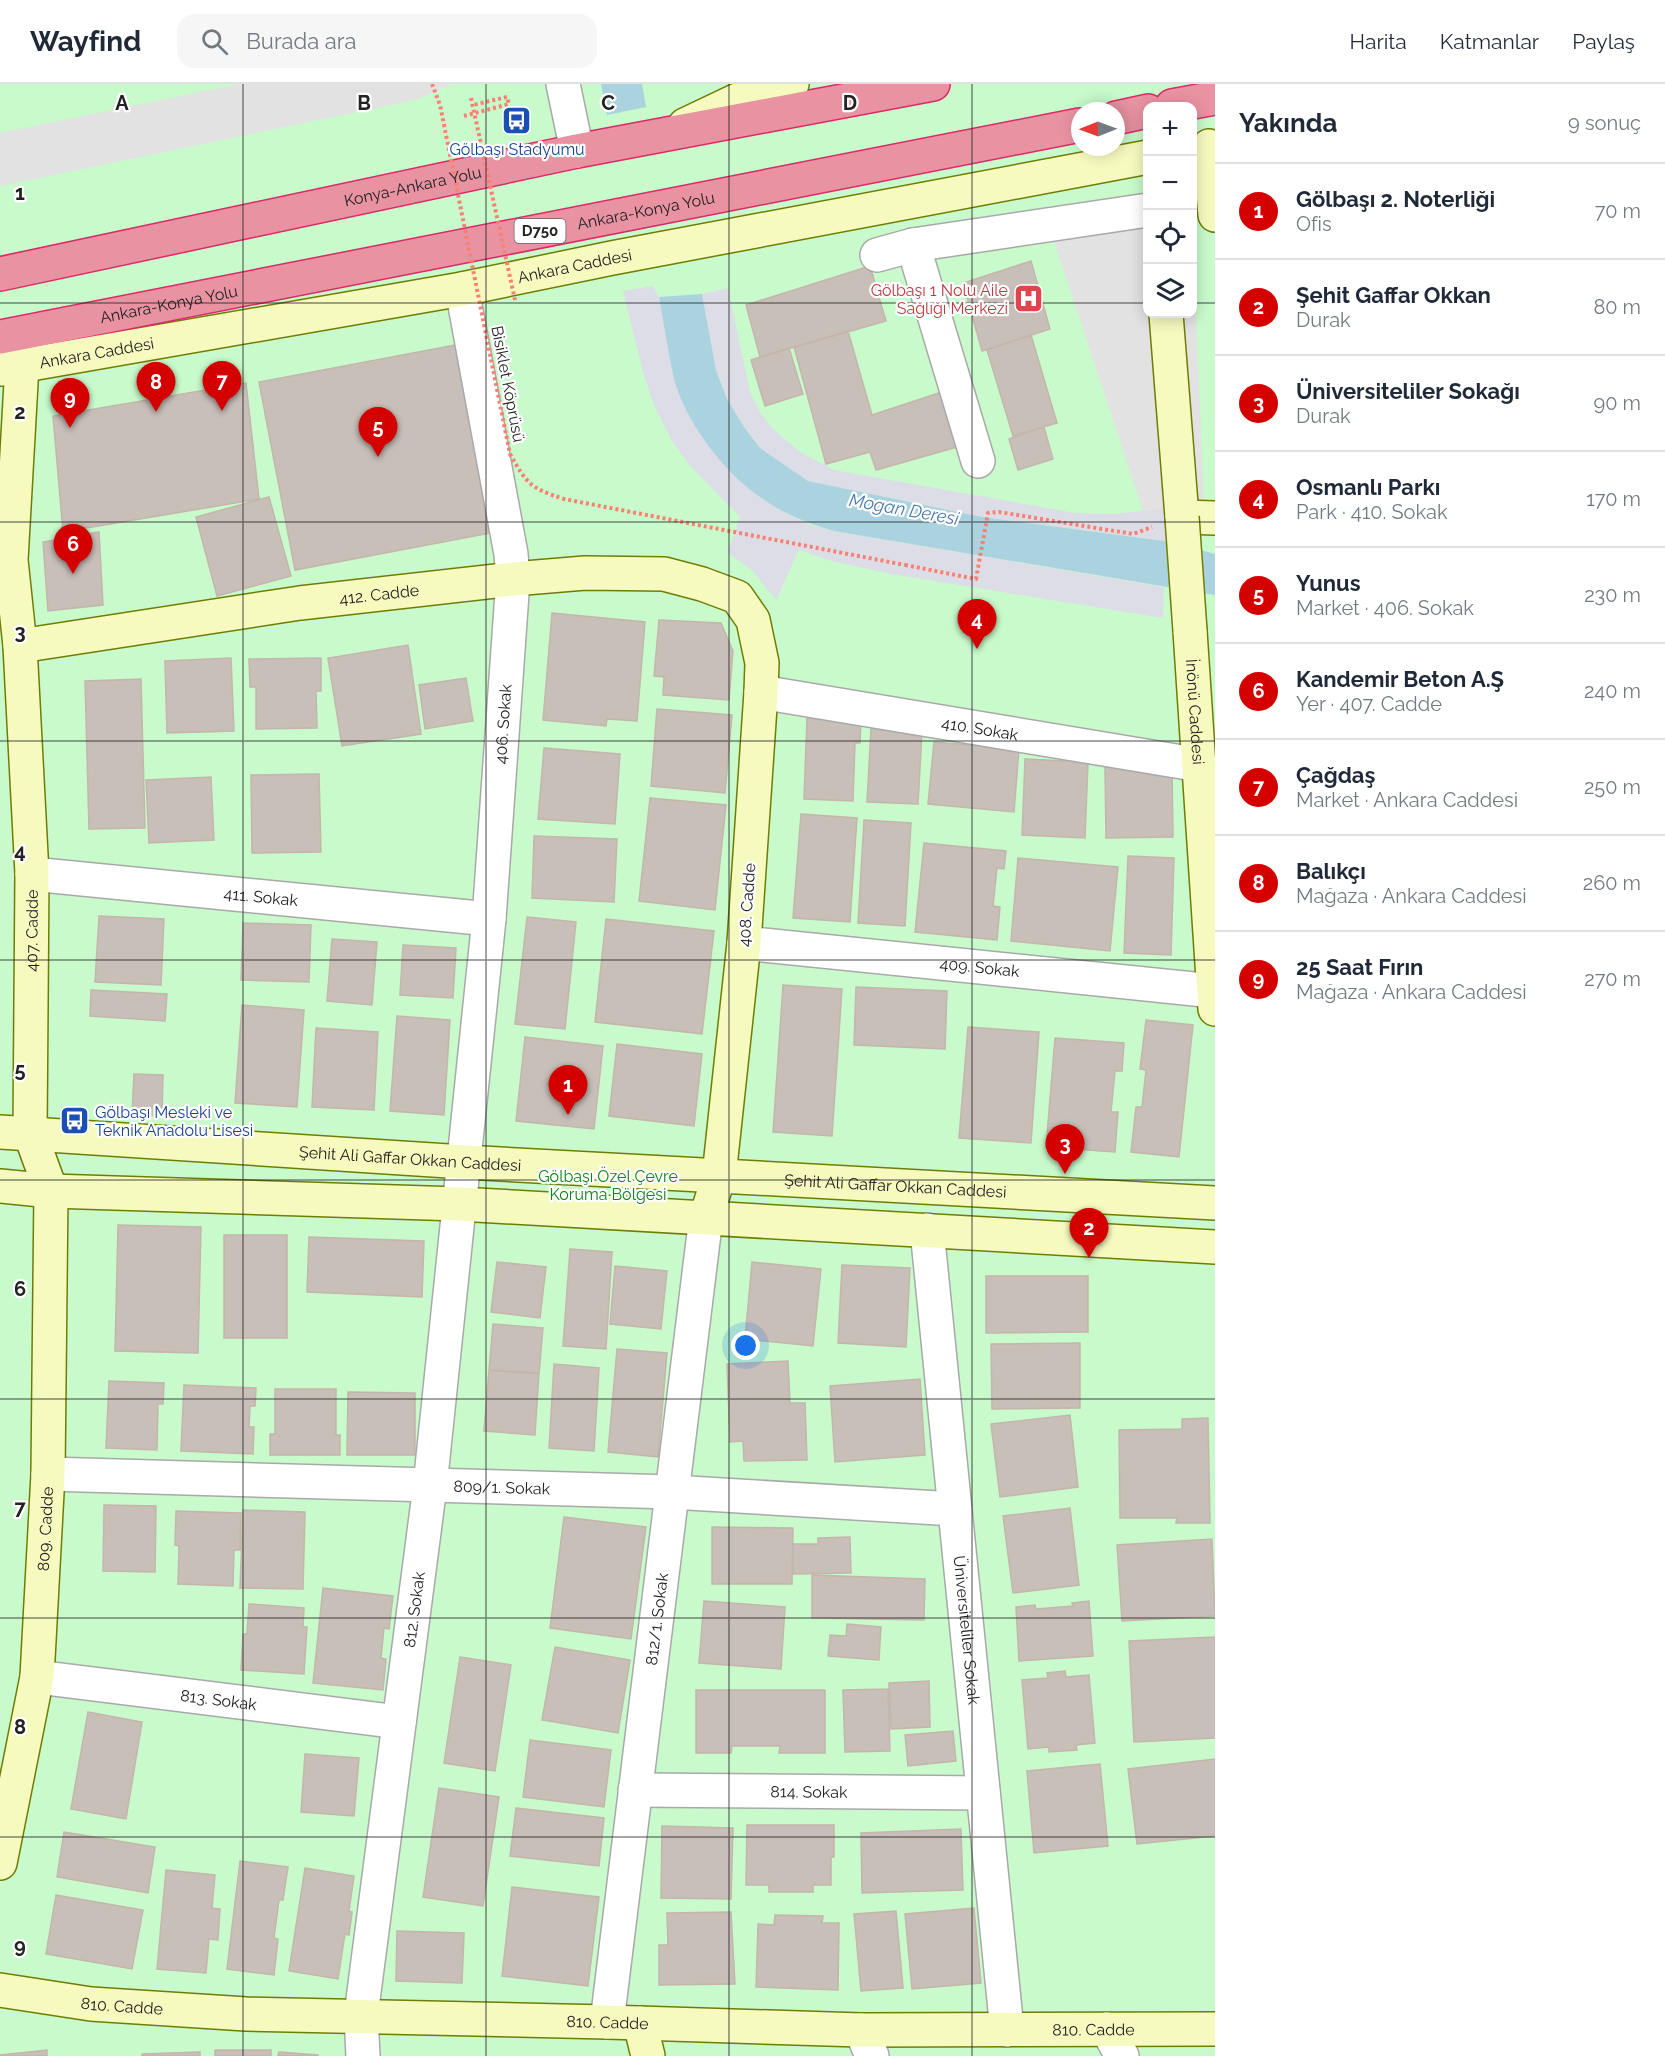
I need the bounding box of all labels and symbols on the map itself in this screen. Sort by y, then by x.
text: A [115,91,129,115]
text: B [357,91,371,115]
text: C [601,91,615,115]
text: D [843,91,857,115]
north arrow [1071,102,1125,156]
bus stop icon: Gölbaşı Stadyumu [501,105,533,137]
place label: Gölbaşı Stadyumu [449,140,585,159]
street label: Konya-Ankara Yolu [342,162,483,210]
text: 1 [15,181,25,205]
street label: Ankara-Konya Yolu [575,187,716,233]
road number: D750 [514,219,566,243]
street label: Ankara Caddesi [516,245,633,287]
street label: Ankara-Konya Yolu [98,281,239,327]
place label: Gölbaşı 1 Nolu Aile Sağlığı Merkezi [871,281,1008,318]
hospital icon: Gölbaşı 1 Nolu Aile Sağlığı Merkezi [1013,283,1045,315]
street label: Bisiklet Köprüsü [487,324,529,444]
street label: Ankara Caddesi [38,333,155,372]
pin: 8 [136,362,176,412]
pin: 7 [202,362,242,411]
pin: 9 [50,378,90,428]
text: 2 [14,400,26,424]
pin: 5 [358,408,398,457]
water label: Mogan Deresi [847,489,962,529]
pin: 6 [54,524,92,574]
street label: 412. Cadde [338,580,420,608]
pin: 4 [958,600,996,649]
text: 3 [14,620,26,644]
street label: İnönü Caddesi [1182,658,1208,765]
street label: 406. Sokak [490,683,515,765]
street label: 410. Sokak [940,713,1020,744]
text: 4 [14,839,26,863]
street label: 408. Cadde [735,862,759,948]
street label: 411. Sokak [223,883,299,910]
street label: 407. Cadde [22,890,41,972]
street label: 409. Sokak [939,954,1021,981]
text: 5 [14,1058,26,1082]
pin: 1 [548,1066,588,1115]
place label: Gölbaşı Mesleki ve Teknik Anadolu Lisesi [95,1103,253,1140]
bus stop icon: Gölbaşı Mesleki ve Teknik Anadolu Lisesi [58,1105,90,1137]
pin: 3 [1046,1124,1084,1174]
street label: Şehit Ali Gaffar Okkan Caddesi [298,1142,522,1175]
park label: Gölbaşı Özel Çevre Koruma Bölgesi [538,1166,678,1204]
street label: Şehit Ali Gaffar Okkan Caddesi [784,1170,1007,1201]
pin: 2 [1070,1208,1108,1258]
text: 6 [14,1277,26,1301]
your location [731,1331,760,1360]
street label: 809/1. Sokak [453,1476,551,1498]
street label: 809. Cadde [33,1486,57,1572]
text: 7 [14,1496,26,1520]
street label: Üniversiteliler Sokak [950,1554,984,1706]
street label: 812. Sokak [400,1570,428,1649]
street label: 812/1. Sokak [641,1571,672,1666]
street label: 813. Sokak [179,1685,258,1714]
text: 8 [14,1715,26,1739]
street label: 814. Sokak [770,1782,848,1801]
text: 9 [14,1934,26,1958]
street label: 810. Cadde [79,1993,164,2018]
street label: 810. Cadde [566,2012,649,2033]
street label: 810. Cadde [1052,2020,1135,2039]

